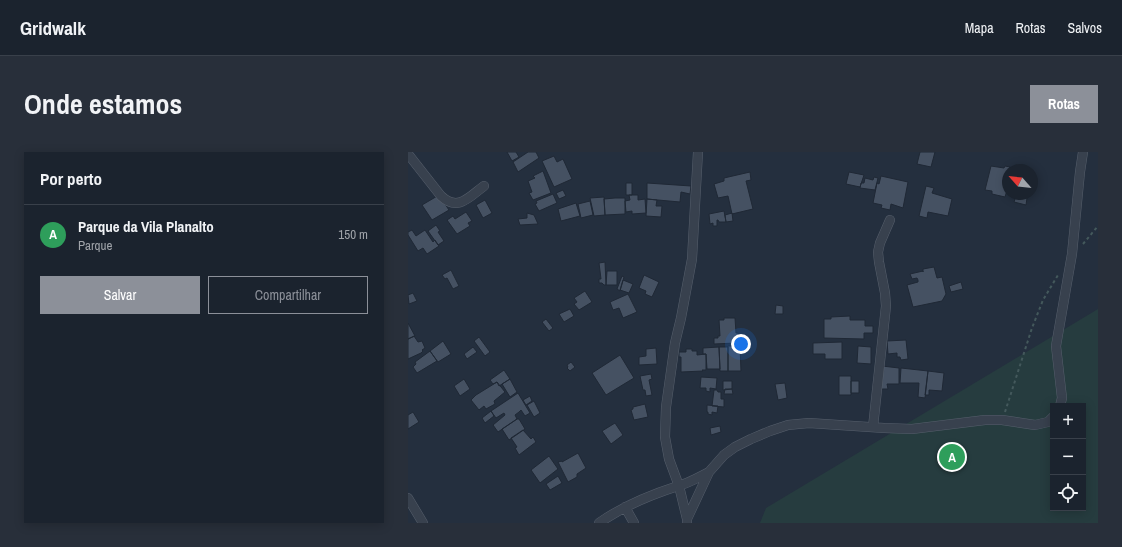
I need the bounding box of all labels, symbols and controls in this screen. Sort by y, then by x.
text: Gridwalk [20,15,86,41]
text: Mapa [965,19,994,37]
text: Rotas [1016,19,1046,37]
text: Salvos [1068,19,1102,37]
text: Onde estamos [24,85,182,123]
button: Rotas [1030,85,1098,123]
north arrow [1002,164,1038,200]
text: Por perto [40,167,102,190]
text: Parque da Vila Planalto [78,216,214,237]
text: A [49,226,57,243]
text: 150 m [338,226,368,243]
text: Parque [78,237,112,254]
button: Salvar [40,276,200,314]
button: Compartilhar [208,276,368,314]
your location [731,334,751,354]
map controls [1050,403,1086,511]
button: + [1050,403,1086,439]
button: − [1050,439,1086,475]
pin: A [939,442,965,472]
button: locate [1050,475,1086,511]

